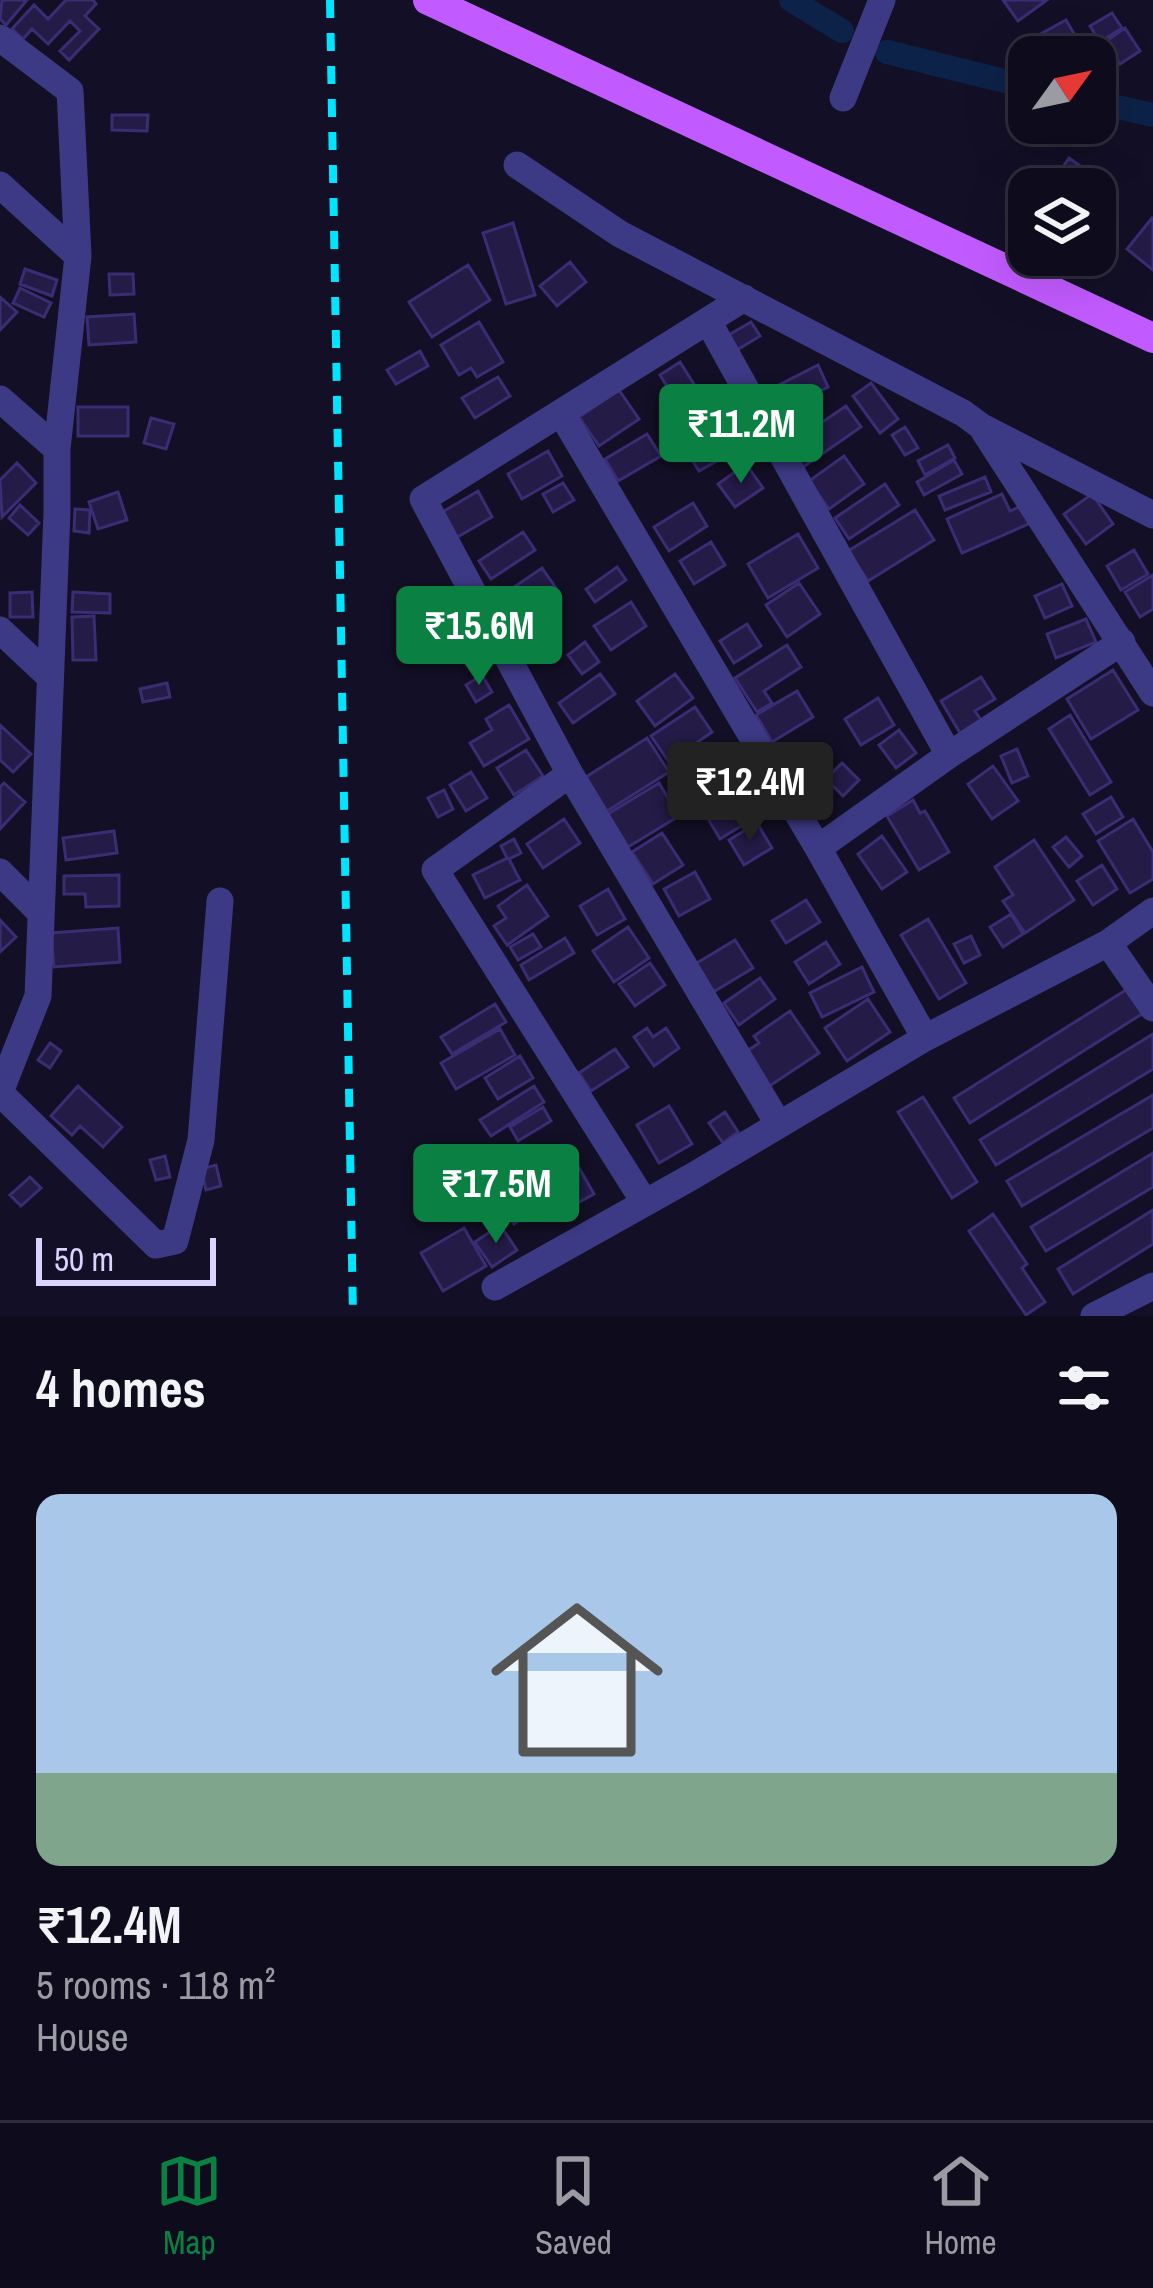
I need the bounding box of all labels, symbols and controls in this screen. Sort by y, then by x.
north arrow [1008,36,1116,144]
map controls [1008,36,1116,276]
button: layers [1008,168,1116,276]
pin: ₹11.2M [643,384,839,486]
text: ₹11.2M [686,397,796,449]
pin: ₹15.6M [381,586,577,688]
text: ₹15.6M [423,599,535,651]
pin: ₹12.4M [652,742,848,844]
text: ₹12.4M [694,755,806,807]
pin: ₹17.5M [398,1144,594,1246]
text: ₹17.5M [440,1157,552,1209]
scale bar [36,1232,216,1285]
text: 50 m [54,1237,114,1281]
text: 4 homes [36,1354,206,1423]
icon: filters [1051,1355,1117,1421]
icon: home [469,1572,685,1788]
text: ₹12.4M [36,1890,182,1959]
text: 5 rooms · 118 m² [36,1959,275,2011]
text: House [36,2011,128,2063]
tab: Map [156,2148,222,2264]
tab: Saved [535,2148,612,2264]
tab: Home [924,2148,997,2264]

